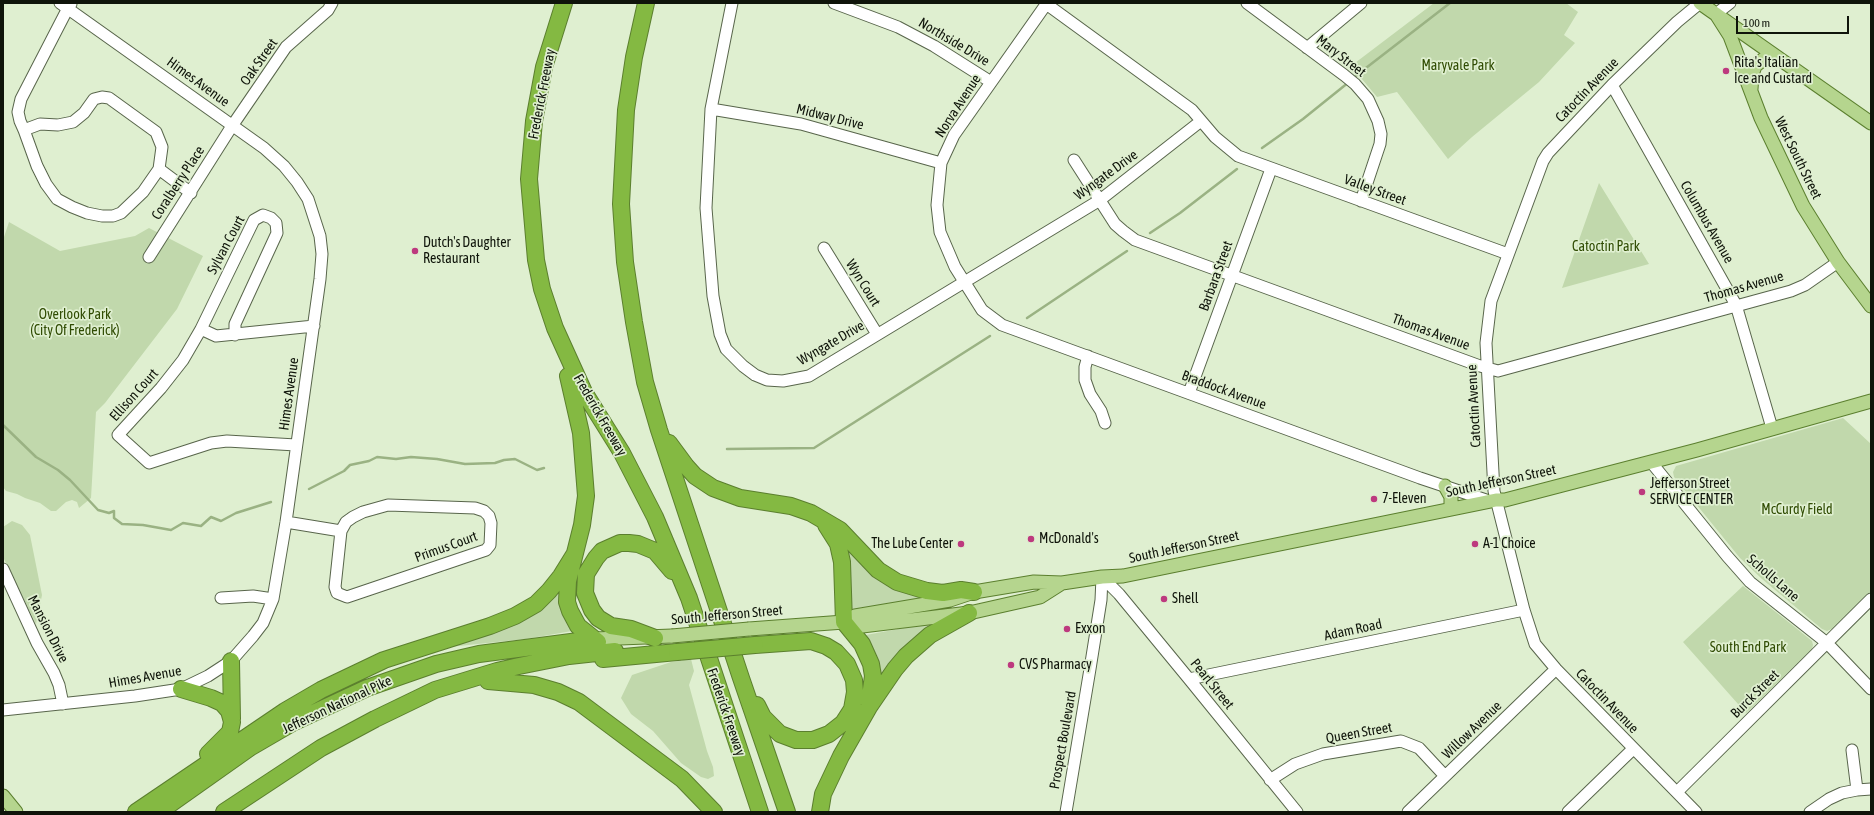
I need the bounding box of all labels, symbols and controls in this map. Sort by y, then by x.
scale bar [1738,8,1851,34]
street label: Northside Drive [915,14,993,70]
text: 100 m [1743,16,1770,30]
street label: Mary Street [1313,31,1369,81]
street label: Oak Street [237,35,281,89]
street label: Frederick Freeway [525,47,559,141]
street label: Himes Avenue [163,54,233,110]
street label: Catoctin Avenue [1552,54,1622,126]
place label: Rita's Italian Ice and Custard [1734,55,1812,88]
park label: Maryvale Park [1421,58,1495,74]
marker: Rita's Italian Ice and Custard [1721,66,1731,76]
street label: Norva Avenue [931,71,985,141]
street label: Midway Drive [795,101,865,133]
street label: West South Street [1771,114,1825,202]
street label: Coralberry Place [148,143,208,223]
street label: Wyngate Drive [1071,146,1141,204]
street label: Valley Street [1342,171,1408,209]
street label: Columbus Avenue [1677,178,1737,266]
street label: Sylvan Court [204,213,248,277]
place label: Dutch's Daughter Restaurant [423,235,511,268]
street label: Barbara Street [1196,239,1236,313]
park label: Catoctin Park [1572,239,1640,255]
marker: Dutch's Daughter Restaurant [410,246,420,256]
street label: Wyn Court [842,256,884,310]
street label: Thomas Avenue [1703,268,1785,306]
park label: Overlook Park (City Of Frederick) [30,307,120,340]
street label: Thomas Avenue [1390,310,1472,354]
street label: Wyngate Drive [795,317,867,369]
street label: Himes Avenue [276,356,302,432]
street label: Catoctin Avenue [1463,364,1485,448]
street label: Ellison Court [106,365,162,425]
street label: Braddock Avenue [1179,367,1269,413]
street label: Frederick Freeway [570,371,630,459]
street label: South Jefferson Street [1445,461,1557,501]
place label: Jefferson Street SERVICE CENTER [1650,476,1733,508]
marker: Jefferson Street SERVICE CENTER [1637,487,1647,497]
place label: 7-Eleven [1382,491,1427,507]
marker: 7-Eleven [1369,494,1379,504]
park label: McCurdy Field [1761,502,1833,518]
street label: South Jefferson Street [1128,527,1240,567]
street label: Primus Court [412,528,480,566]
place label: McDonald's [1039,531,1099,547]
marker: McDonald's [1026,534,1036,544]
place label: The Lube Center [871,536,953,552]
place label: A-1 Choice [1483,536,1536,552]
marker: The Lube Center [956,539,966,549]
marker: A-1 Choice [1470,539,1480,549]
street label: Scholls Lane [1743,551,1803,605]
place label: Shell [1172,591,1198,607]
street label: Mansion Drive [24,593,72,665]
marker: Shell [1159,594,1169,604]
street label: South Jefferson Street [671,602,783,628]
street label: Adam Road [1323,616,1383,644]
place label: Exxon [1075,621,1106,637]
marker: Exxon [1062,624,1072,634]
park label: South End Park [1710,640,1786,656]
street label: Pearl Street [1187,655,1237,713]
place label: CVS Pharmacy [1019,657,1092,673]
marker: CVS Pharmacy [1006,660,1016,670]
street label: Himes Avenue [107,662,183,692]
street label: Catoctin Avenue [1572,665,1642,737]
street label: Frederick Freeway [703,666,749,758]
street label: Burck Street [1727,666,1783,722]
street label: Jefferson National Pike [280,672,394,738]
street label: Prospect Boulevard [1046,690,1080,790]
street label: Willow Avenue [1439,698,1505,762]
street label: Queen Street [1325,719,1393,747]

